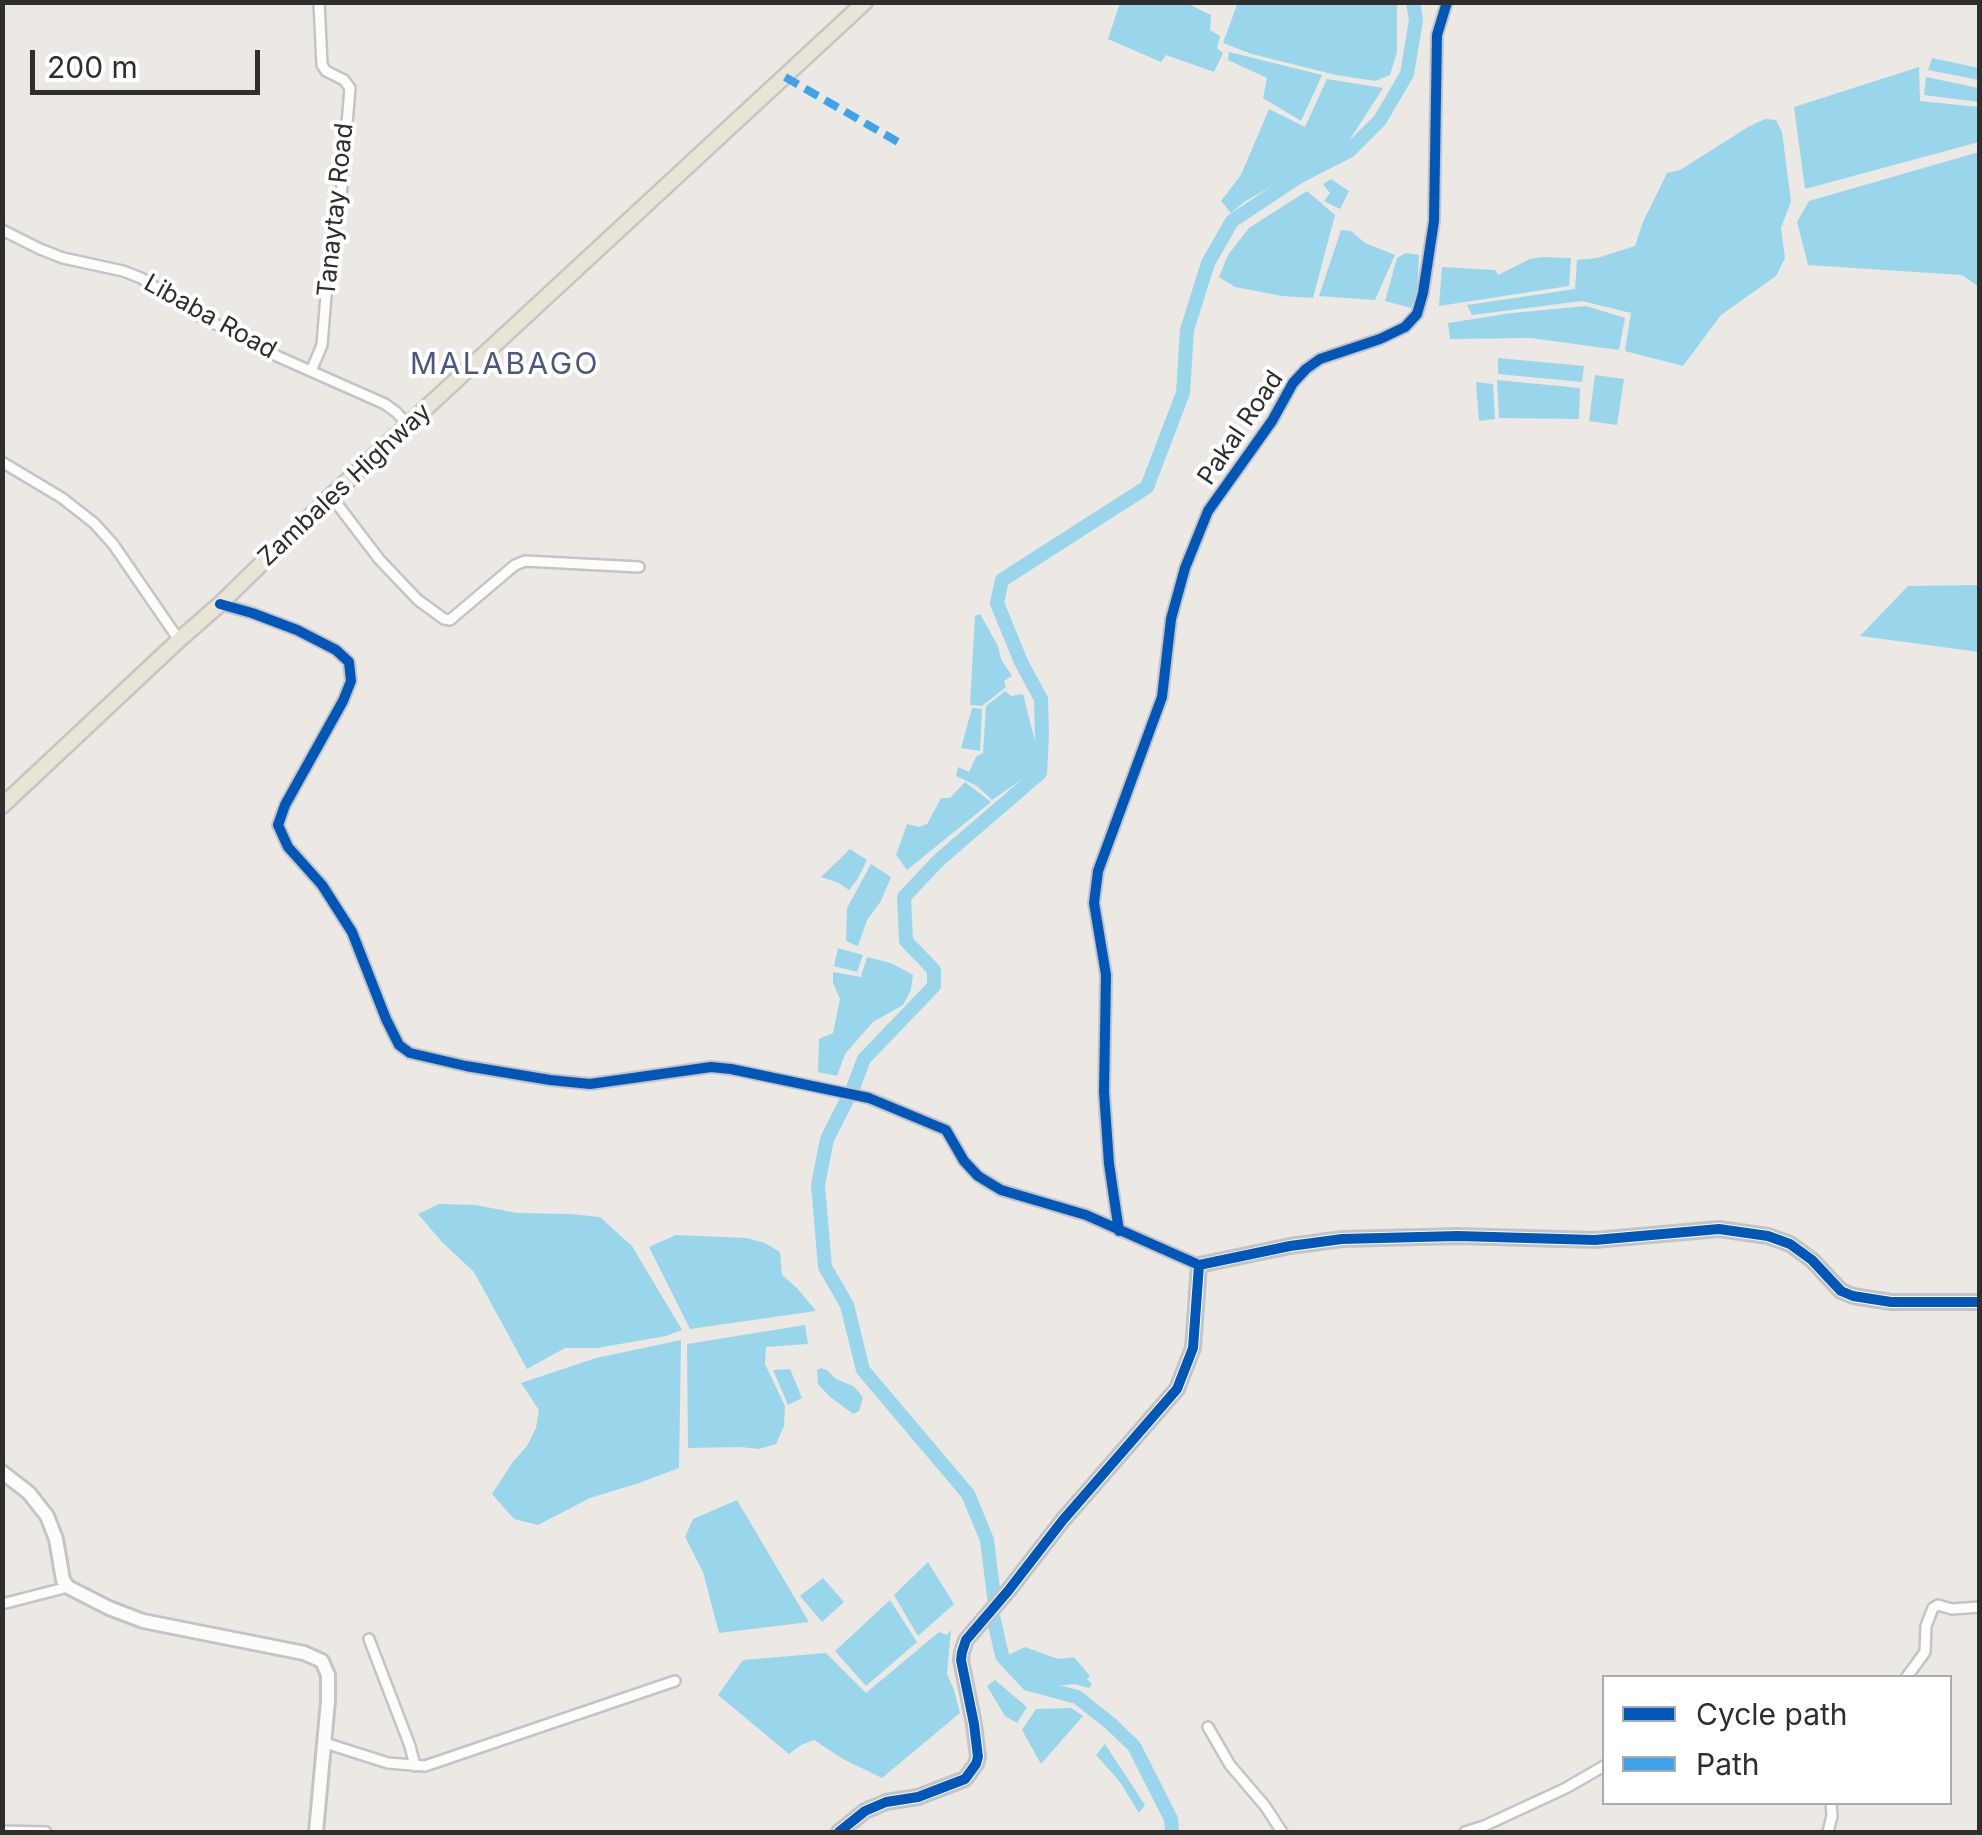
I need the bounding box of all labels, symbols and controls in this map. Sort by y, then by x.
scale bar [35,30,265,92]
text: 200 m [47,49,138,85]
street label: Tanaytay Road [312,122,360,298]
street label: Libaba Road [139,268,281,366]
district label: MALABAGO [410,347,600,383]
street label: Pakal Road [1192,365,1290,491]
street label: Zambales Highway [252,397,438,573]
legend [1602,1675,1952,1805]
text: Cycle path [1696,1696,1848,1732]
text: Path [1696,1746,1760,1782]

